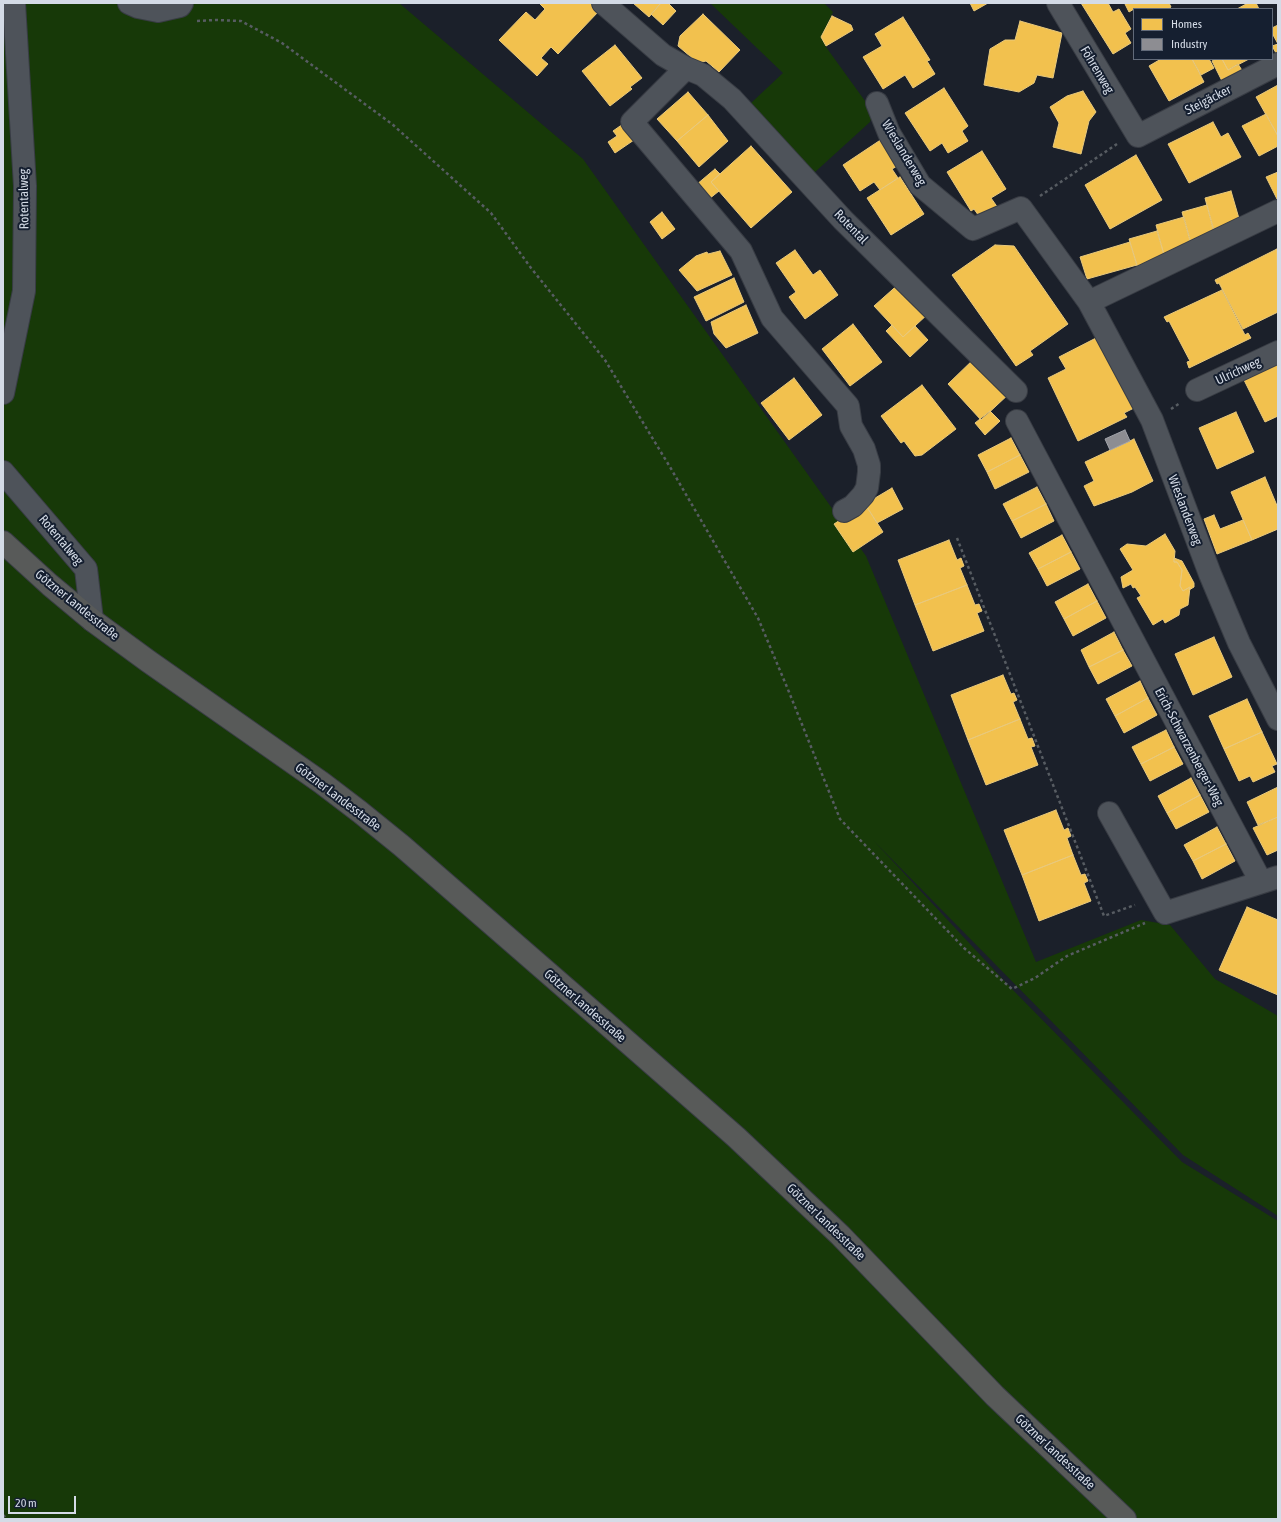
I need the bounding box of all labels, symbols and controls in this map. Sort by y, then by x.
legend [1133,8,1273,60]
text: Homes [1171,17,1202,31]
text: Industry [1171,37,1208,51]
street label: Föhrenweg [1077,43,1117,97]
street label: Steigäcker [1182,82,1234,118]
street label: Wieslanderweg [878,117,930,189]
street label: Rotentalweg [16,169,32,229]
street label: Rotental [831,207,871,247]
street label: Ulrichweg [1213,354,1263,388]
street label: Wieslanderweg [1165,473,1205,547]
street label: Rotentalweg [36,512,86,568]
street label: Götzner Landesstraße [32,566,122,644]
street label: Erich-Schwarzenberger-Weg [1151,685,1227,809]
street label: Götzner Landesstraße [292,760,384,834]
street label: Götzner Landesstraße [541,966,629,1046]
street label: Götzner Landesstraße [783,1181,869,1263]
street label: Götzner Landesstraße [1012,1411,1098,1493]
scale bar [10,1488,78,1514]
text: 20 m [15,1496,37,1510]

